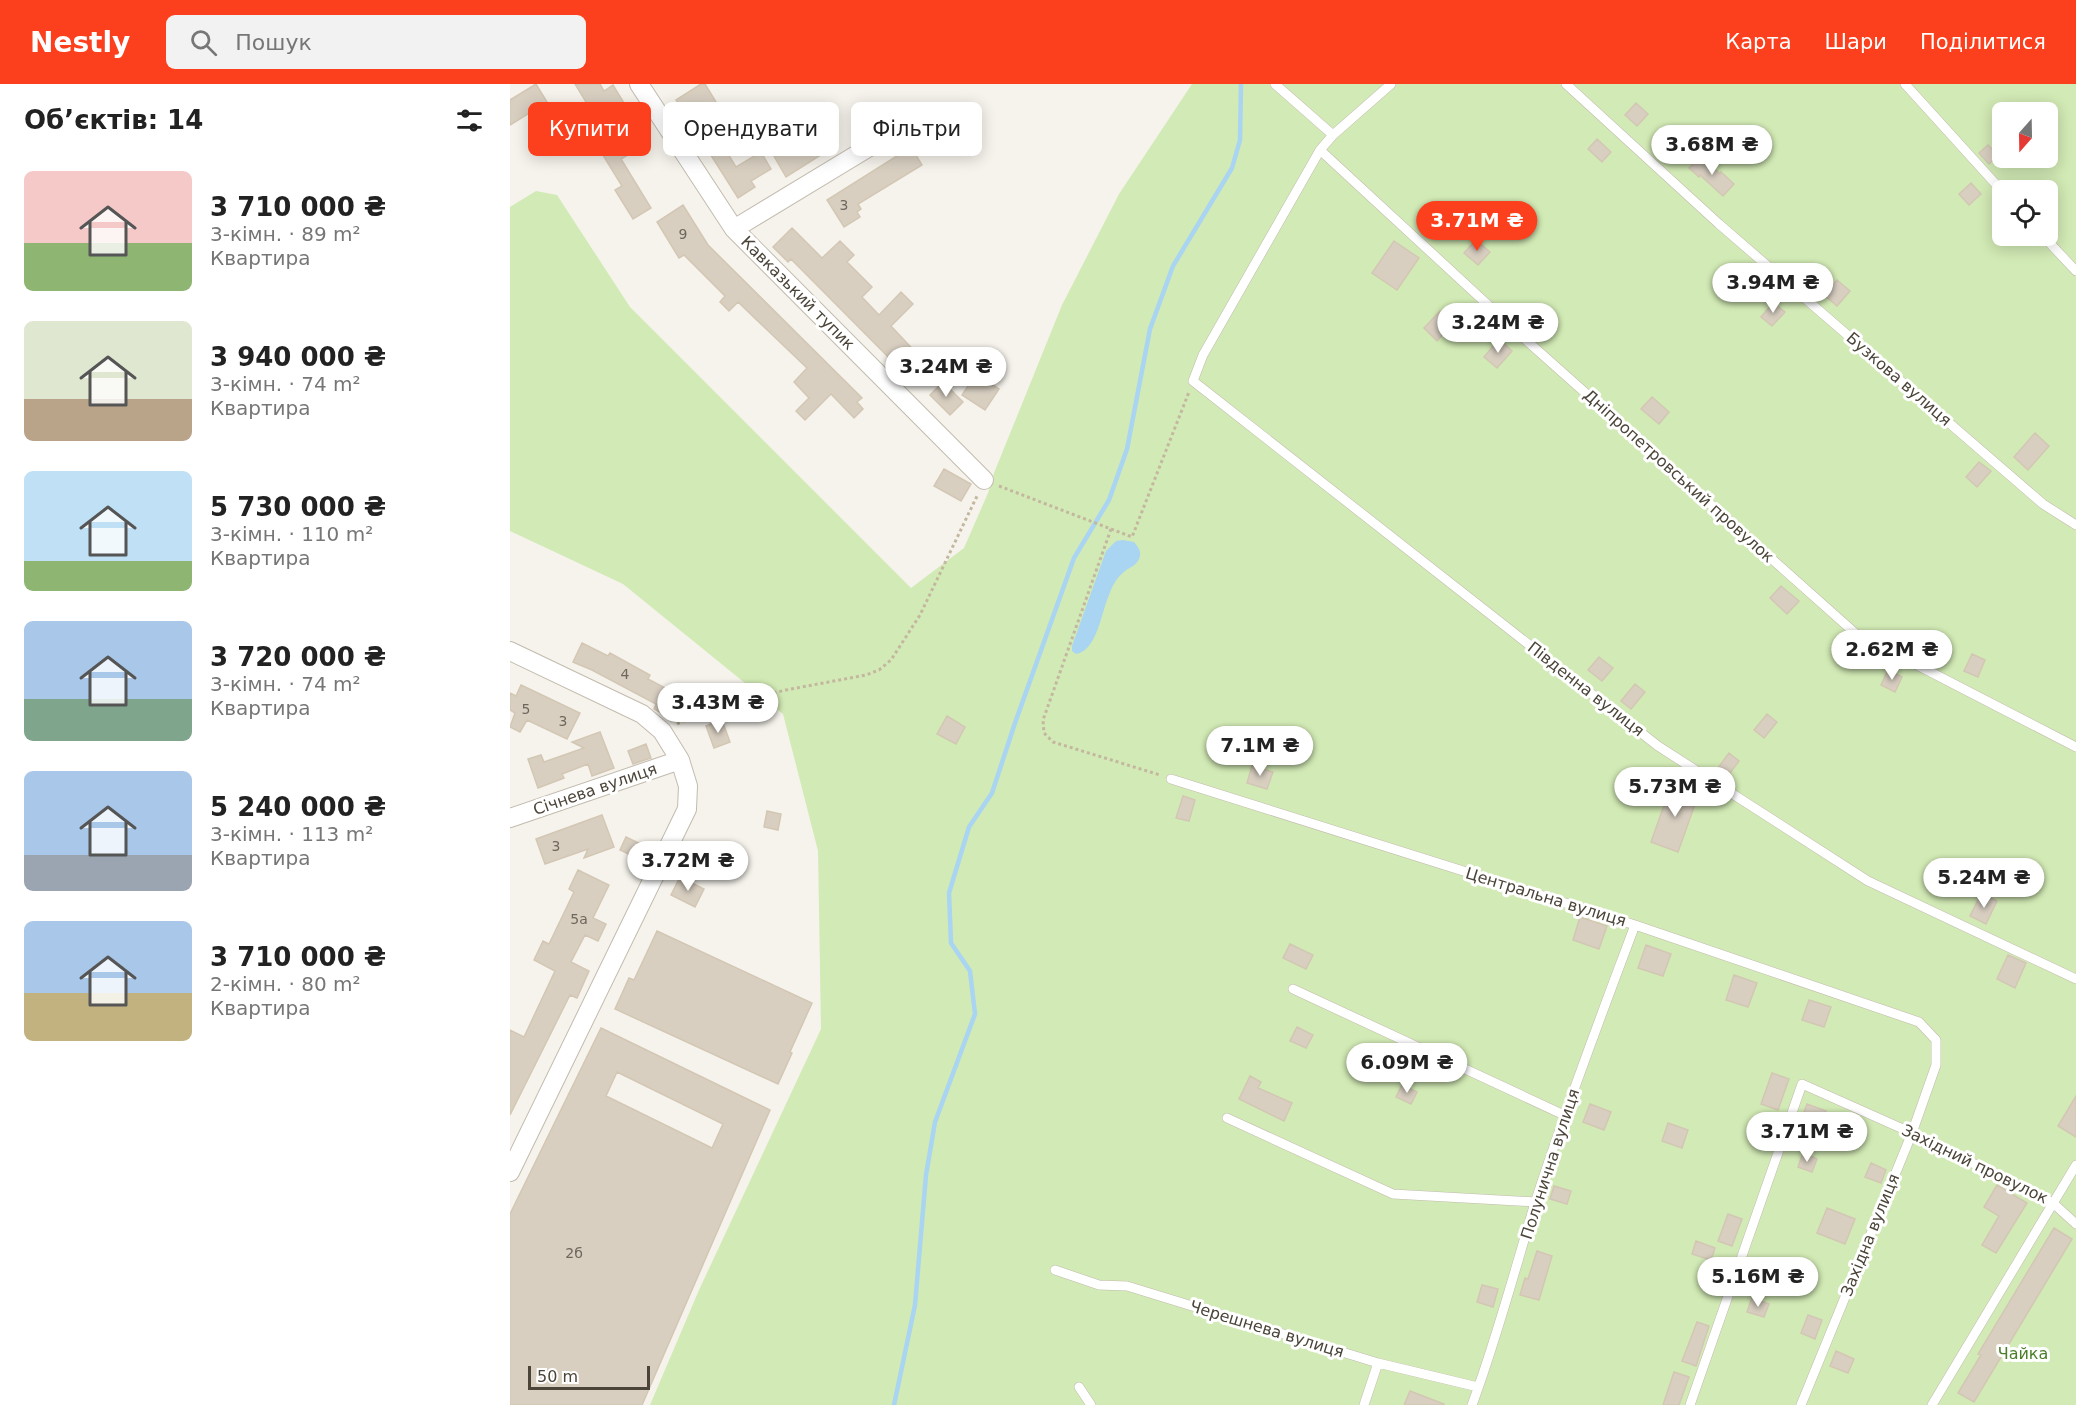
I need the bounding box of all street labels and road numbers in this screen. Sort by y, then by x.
street label: Кавказький тупик [737,232,859,354]
street label: Бузкова вулиця [1843,328,1955,430]
street label: Дніпропетровський провулок [1580,385,1778,567]
street label: Південна вулиця [1524,638,1648,740]
street label: Січнева вулиця [531,759,659,819]
street label: Центральна вулиця [1463,863,1629,931]
street label: Полунична вулиця [1517,1086,1583,1242]
street label: Західний провулок [1899,1120,2052,1208]
street label: Західна вулиця [1837,1171,1903,1299]
street label: Черешнева вулиця [1188,1297,1346,1361]

